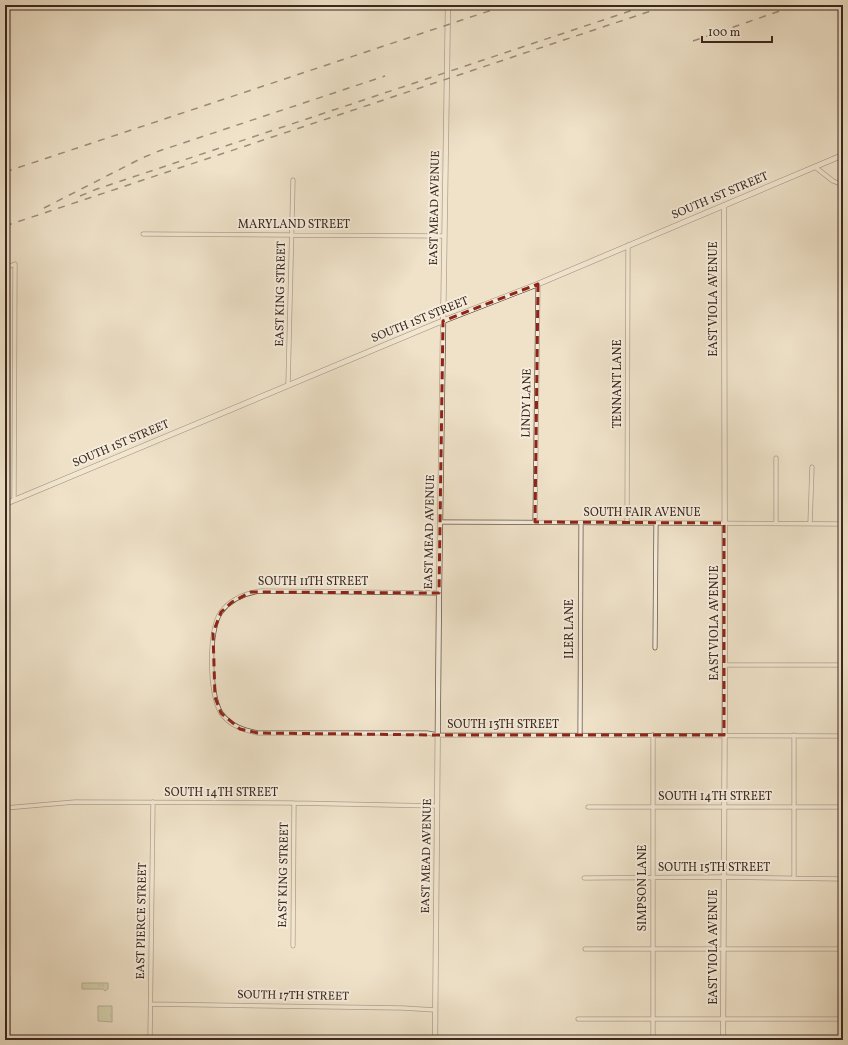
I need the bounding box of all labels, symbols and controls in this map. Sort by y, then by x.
scale bar [702,18,772,44]
text: 100 m [708,25,741,41]
street label: EAST MEAD AVENUE [426,150,444,266]
street label: SOUTH 1ST STREET [669,168,771,224]
street label: MARYLAND STREET [238,217,350,233]
street label: EAST KING STREET [272,241,290,347]
street label: EAST VIOLA AVENUE [706,241,722,357]
street label: SOUTH 1ST STREET [369,293,471,347]
street label: TENNANT LANE [610,339,626,429]
street label: LINDY LANE [518,368,536,438]
street label: SOUTH 1ST STREET [70,416,172,472]
street label: EAST MEAD AVENUE [421,474,439,590]
street label: SOUTH FAIR AVENUE [583,505,701,521]
street label: EAST VIOLA AVENUE [707,565,723,681]
street label: SOUTH 11TH STREET [258,574,368,590]
street label: ILER LANE [562,599,578,659]
street label: SOUTH 13TH STREET [447,717,559,733]
street label: SOUTH 14TH STREET [164,785,278,801]
street label: SOUTH 14TH STREET [658,789,772,805]
street label: EAST MEAD AVENUE [418,798,436,914]
street label: EAST KING STREET [275,822,293,928]
street label: SIMPSON LANE [635,844,651,932]
street label: SOUTH 15TH STREET [658,860,770,876]
street label: EAST PIERCE STREET [133,862,151,980]
street label: EAST VIOLA AVENUE [706,889,722,1005]
street label: SOUTH 17TH STREET [237,987,349,1005]

